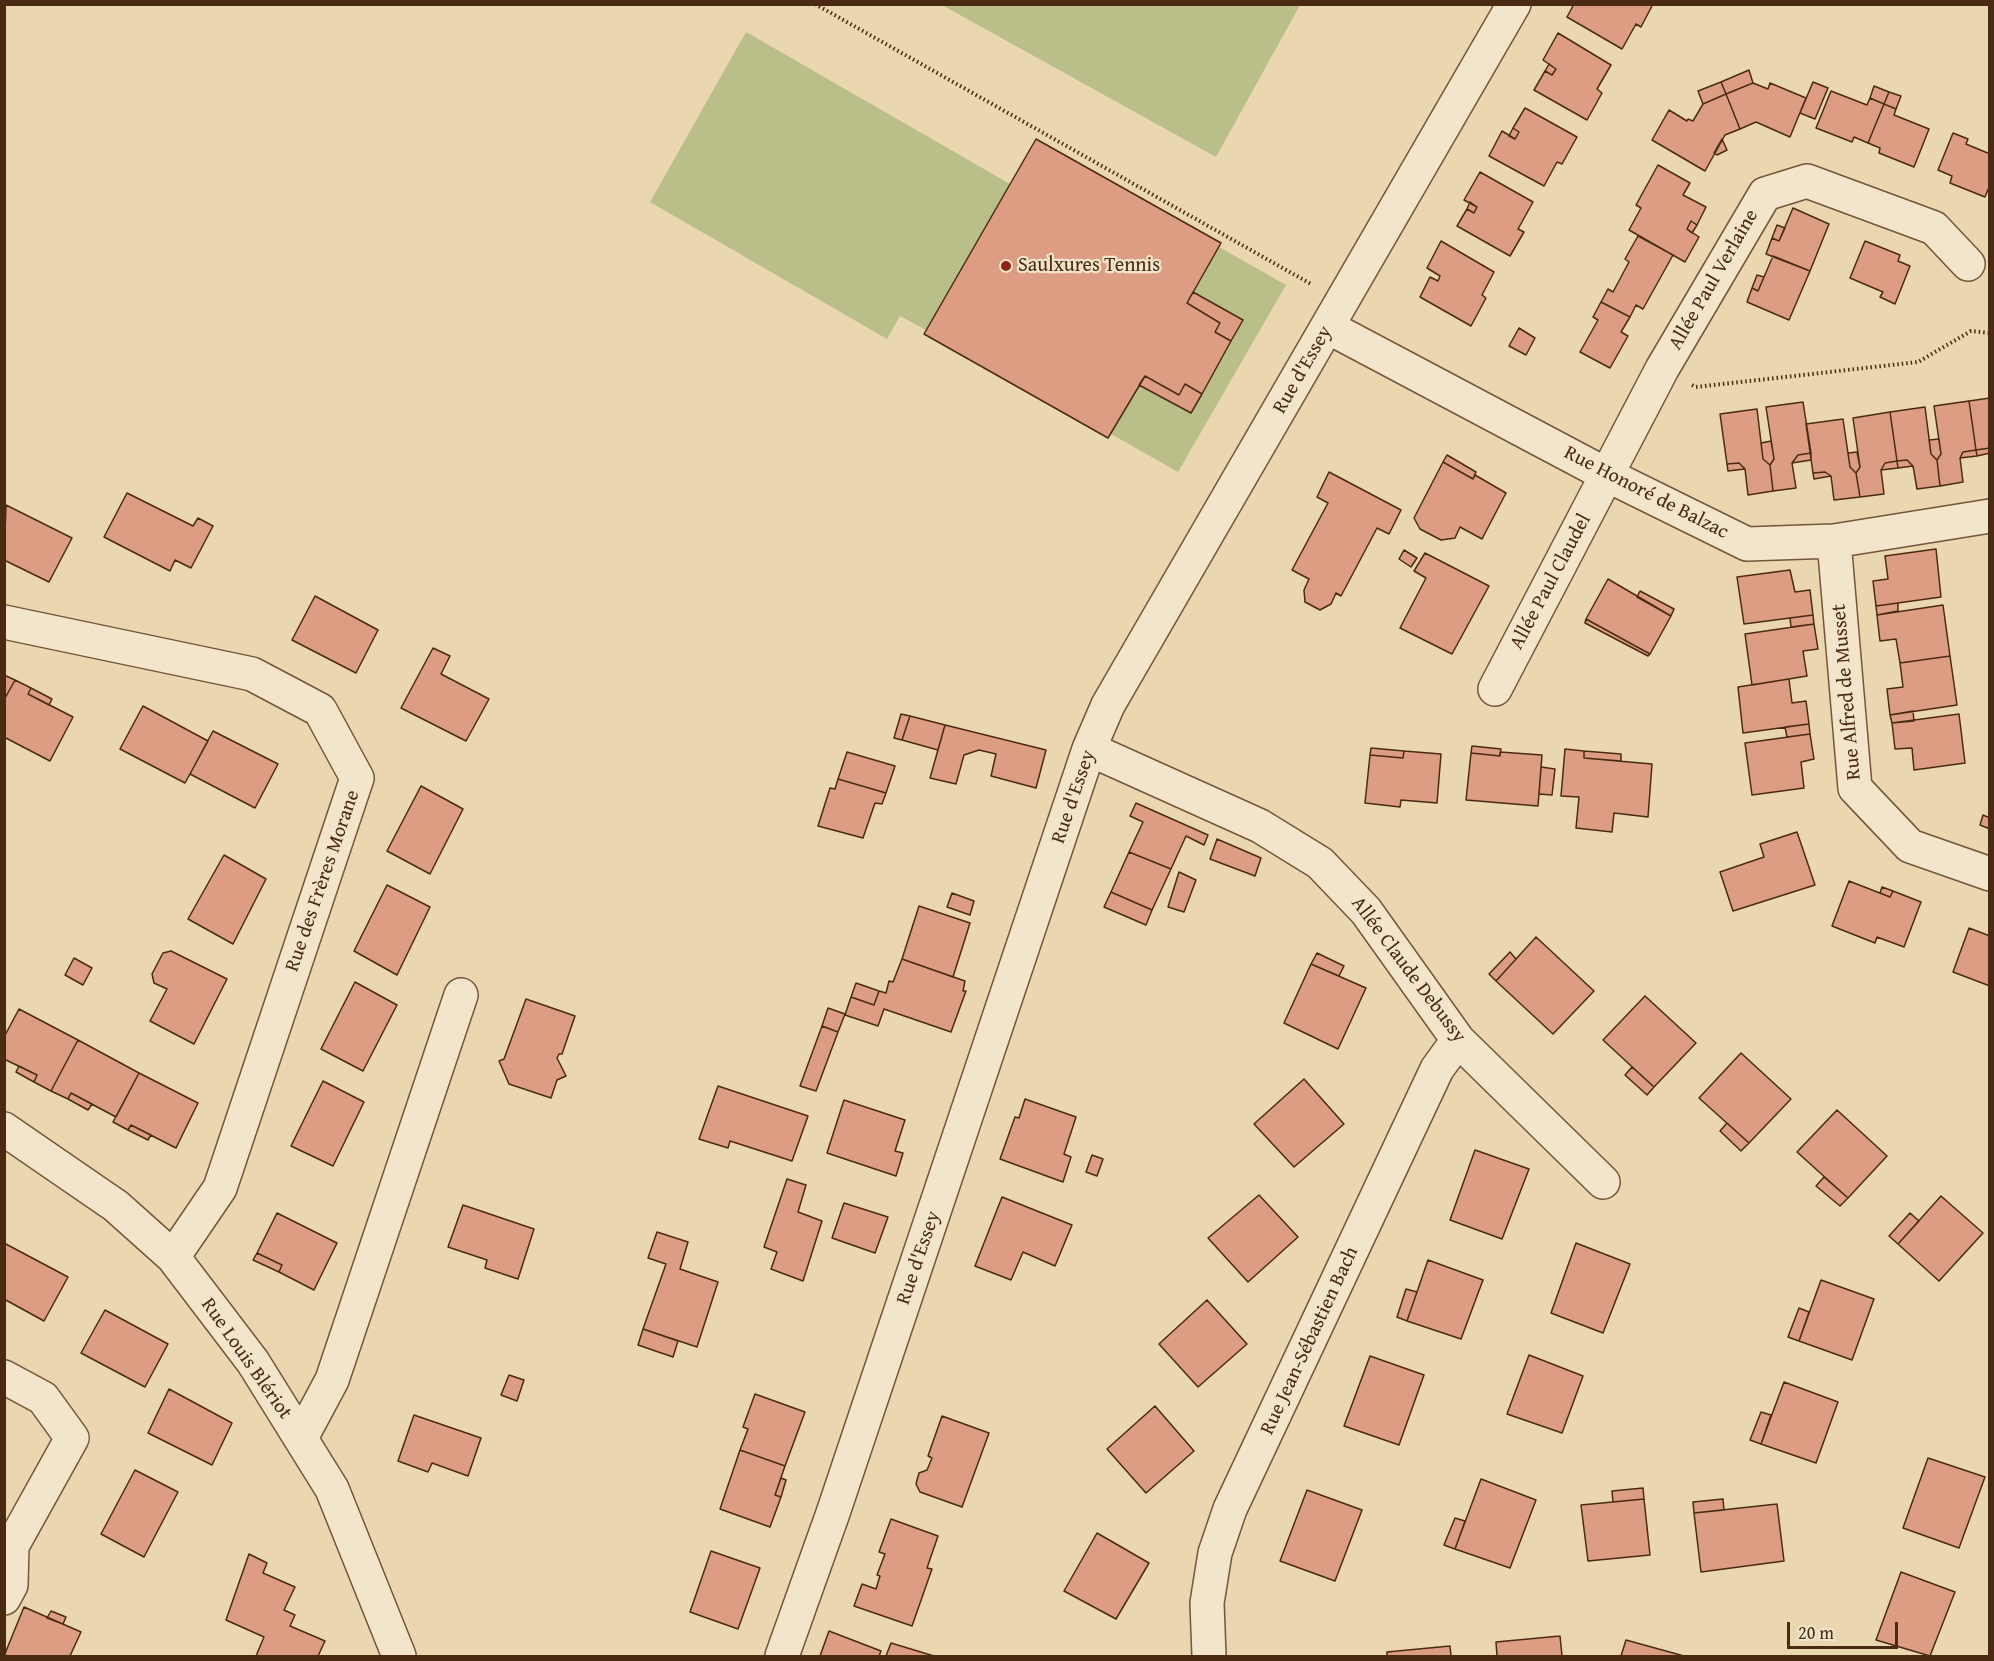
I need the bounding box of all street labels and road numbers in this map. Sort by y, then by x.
street label: Allée Paul Verlaine [1664,205,1764,355]
street label: Rue d'Essey [1268,322,1338,418]
street label: Rue Honoré de Balzac [1560,441,1732,545]
street label: Allée Paul Claudel [1505,510,1597,654]
street label: Rue Alfred de Musset [1827,603,1867,781]
street label: Rue d'Essey [1047,747,1101,847]
street label: Rue des Frères Morane [281,787,365,975]
street label: Allée Claude Debussy [1345,892,1471,1048]
street label: Rue d'Essey [892,1208,946,1308]
street label: Rue Jean-Sébastien Bach [1256,1243,1364,1439]
street label: Rue Louis Blériot [195,1294,297,1424]

